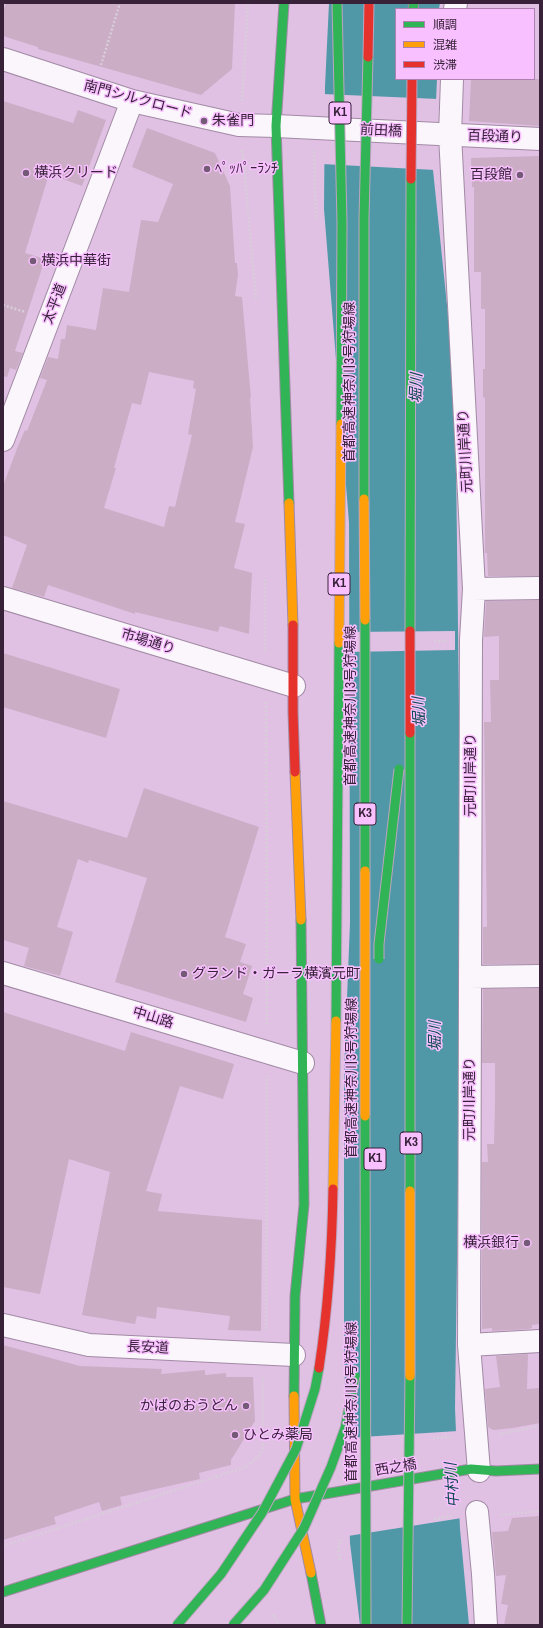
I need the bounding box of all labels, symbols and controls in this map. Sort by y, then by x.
legend [395,8,535,80]
text: 順調 [433,17,457,33]
text: 混雑 [433,37,457,53]
text: 渋滞 [433,57,457,73]
street label: 南門シルクロード [82,77,194,123]
road number: K1 [329,102,351,124]
place label: 朱雀門 [212,113,254,129]
marker: 朱雀門 [199,116,209,126]
street label: 前田橋 [360,122,402,140]
street label: 百段通り [467,128,523,146]
place label: ﾍﾟｯﾊﾟｰﾗﾝﾁ [215,161,278,177]
marker: ﾍﾟｯﾊﾟｰﾗﾝﾁ [202,164,212,174]
place label: 横浜クリード [34,165,118,181]
place label: 百段館 [470,167,512,183]
marker: 横浜クリード [21,168,31,178]
marker: 百段館 [515,170,525,180]
place label: 横浜中華街 [41,253,111,269]
marker: 横浜中華街 [28,256,38,266]
street label: 太平道 [40,281,70,327]
street label: 首都高速神奈川3号狩場線 [342,302,358,462]
water label: 堀川 [407,373,427,403]
street label: 元町川岸通り [455,409,477,493]
road number: K1 [328,573,350,595]
street label: 市場通り [119,626,177,658]
street label: 首都高速神奈川3号狩場線 [343,626,359,786]
water label: 堀川 [410,697,430,727]
street label: 元町川岸通り [463,733,479,817]
road number: K3 [354,803,376,825]
place label: グランド・ガーラ横濱元町 [192,966,360,982]
marker: グランド・ガーラ横濱元町 [179,969,189,979]
street label: 首都高速神奈川3号狩場線 [344,998,360,1158]
street label: 中山路 [130,1004,176,1032]
water label: 堀川 [427,1021,445,1051]
street label: 元町川岸通り [462,1057,478,1141]
road number: K3 [400,1132,422,1154]
road number: K1 [364,1148,386,1170]
place label: 横浜銀行 [463,1235,519,1251]
marker: 横浜銀行 [522,1238,532,1248]
street label: 首都高速神奈川3号狩場線 [344,1322,360,1482]
street label: 長安道 [127,1339,169,1357]
place label: かばのおうどん [140,1398,238,1414]
marker: かばのおうどん [241,1401,251,1411]
place label: ひとみ薬局 [243,1427,313,1443]
marker: ひとみ薬局 [230,1430,240,1440]
street label: 西之橋 [374,1456,418,1480]
water label: 中村川 [442,1462,464,1508]

